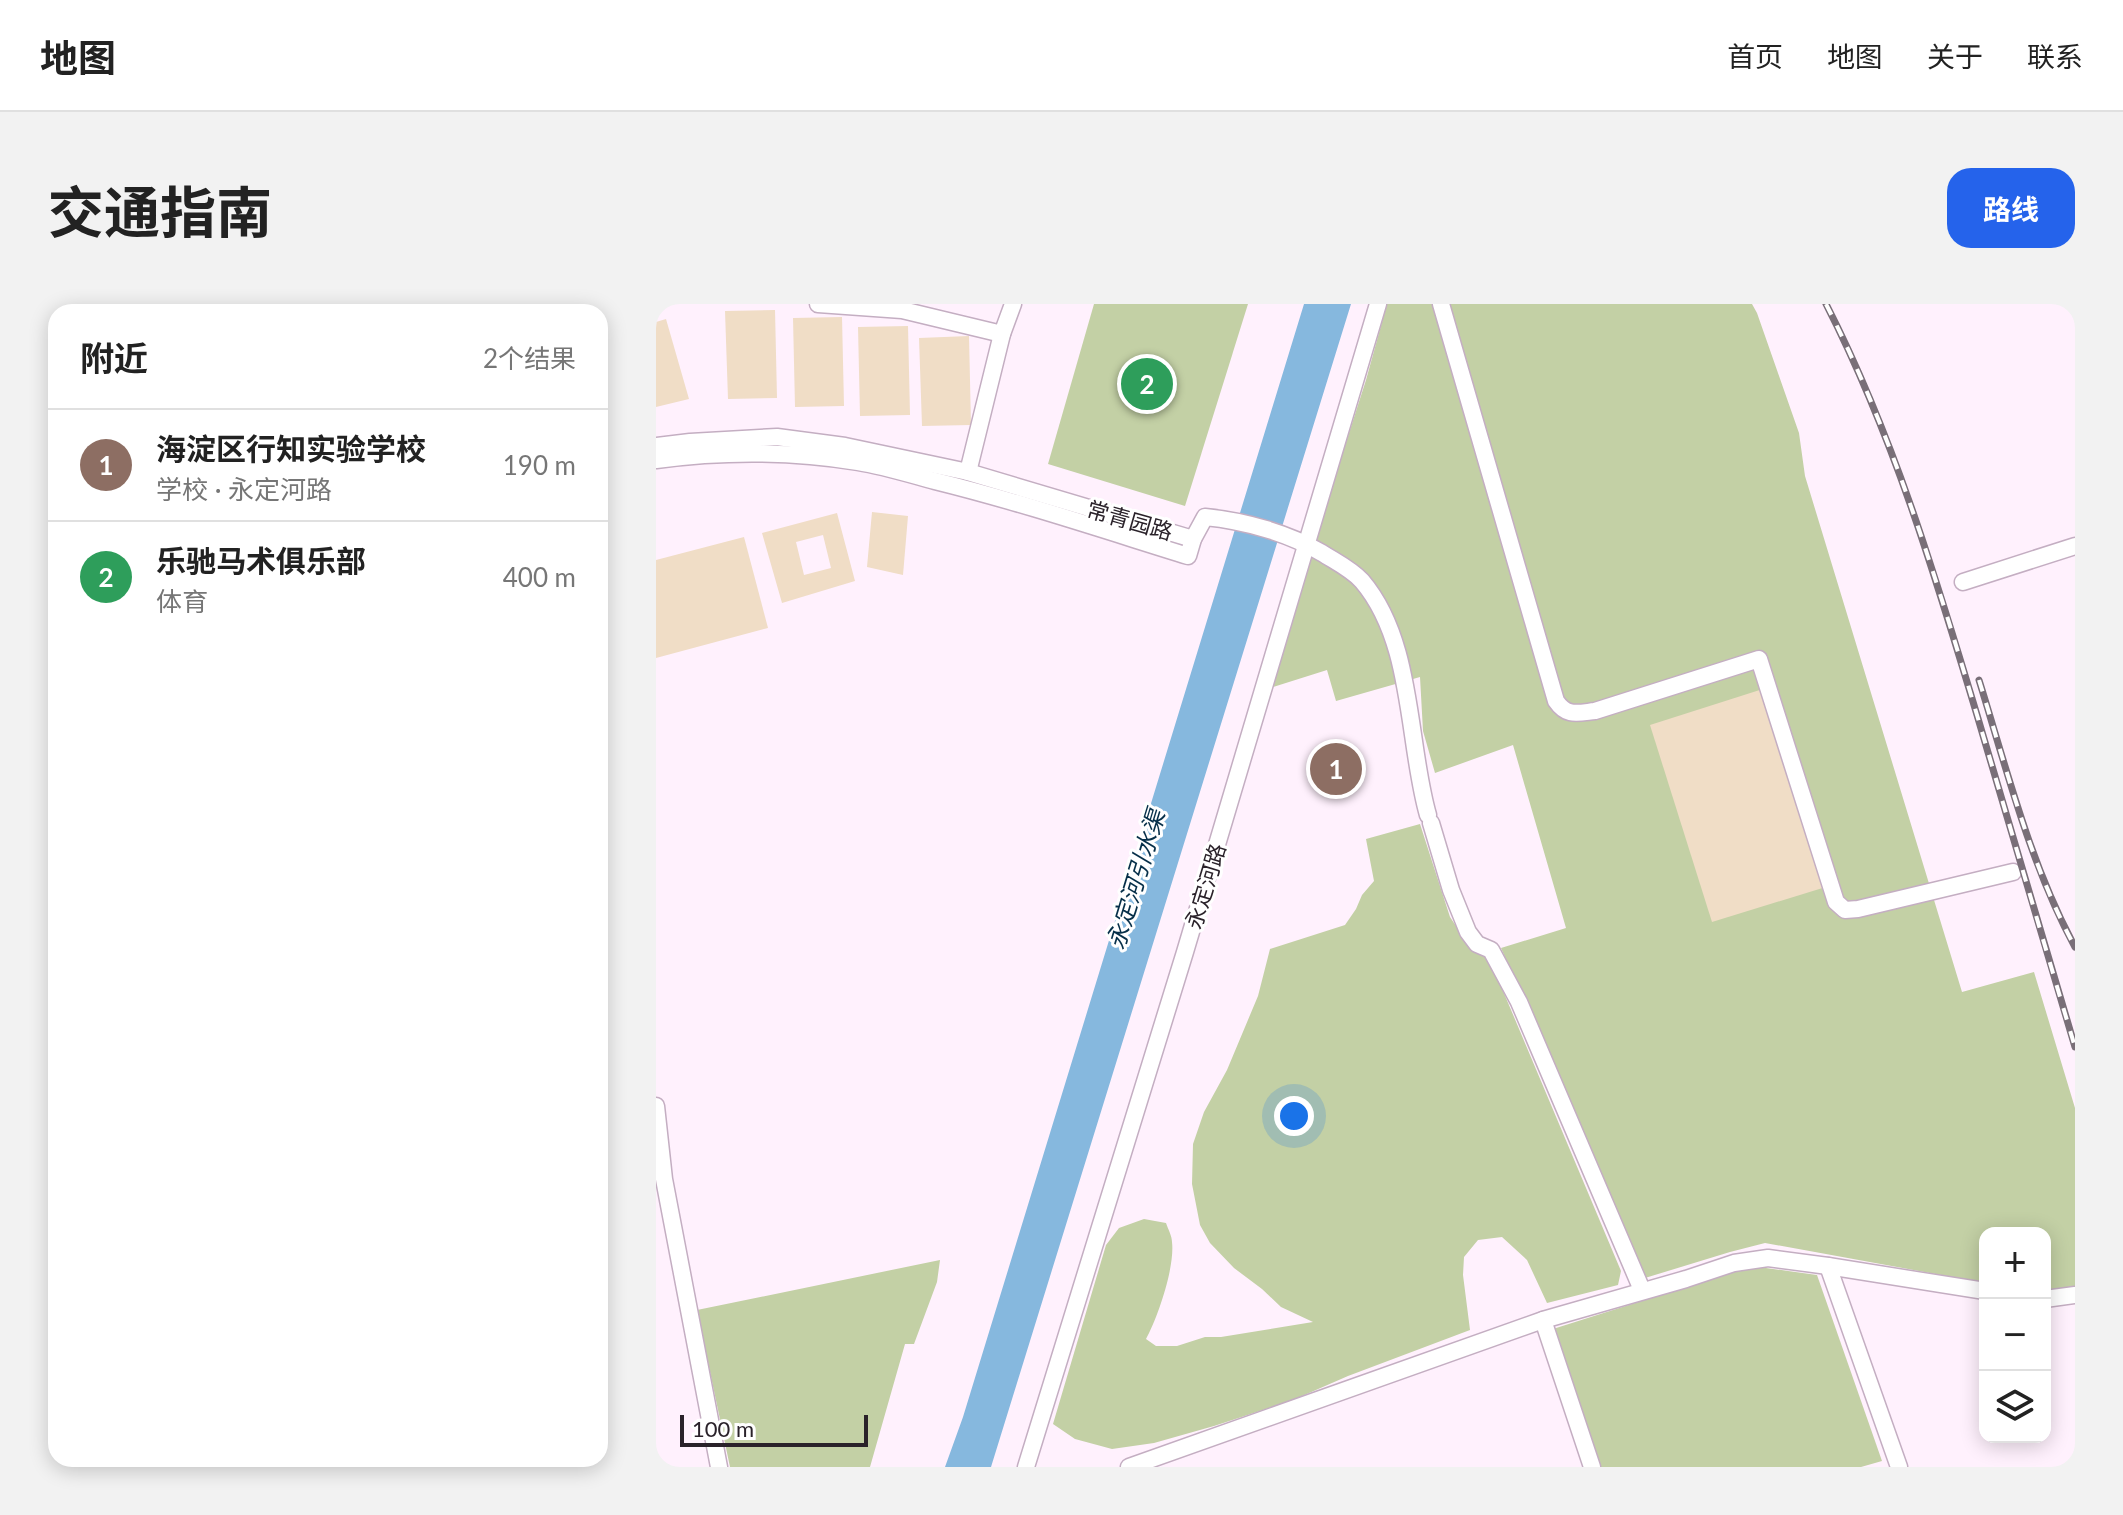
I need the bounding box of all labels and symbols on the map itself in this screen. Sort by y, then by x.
pin: 2 [1121,354,1173,414]
street label: 常青园路 [1084,495,1176,545]
pin: 1 [1310,739,1362,799]
water label: 永定河引水渠 [1100,803,1171,952]
street label: 永定河路 [1179,840,1231,932]
your location [1274,1096,1314,1136]
scale bar [680,1411,868,1447]

